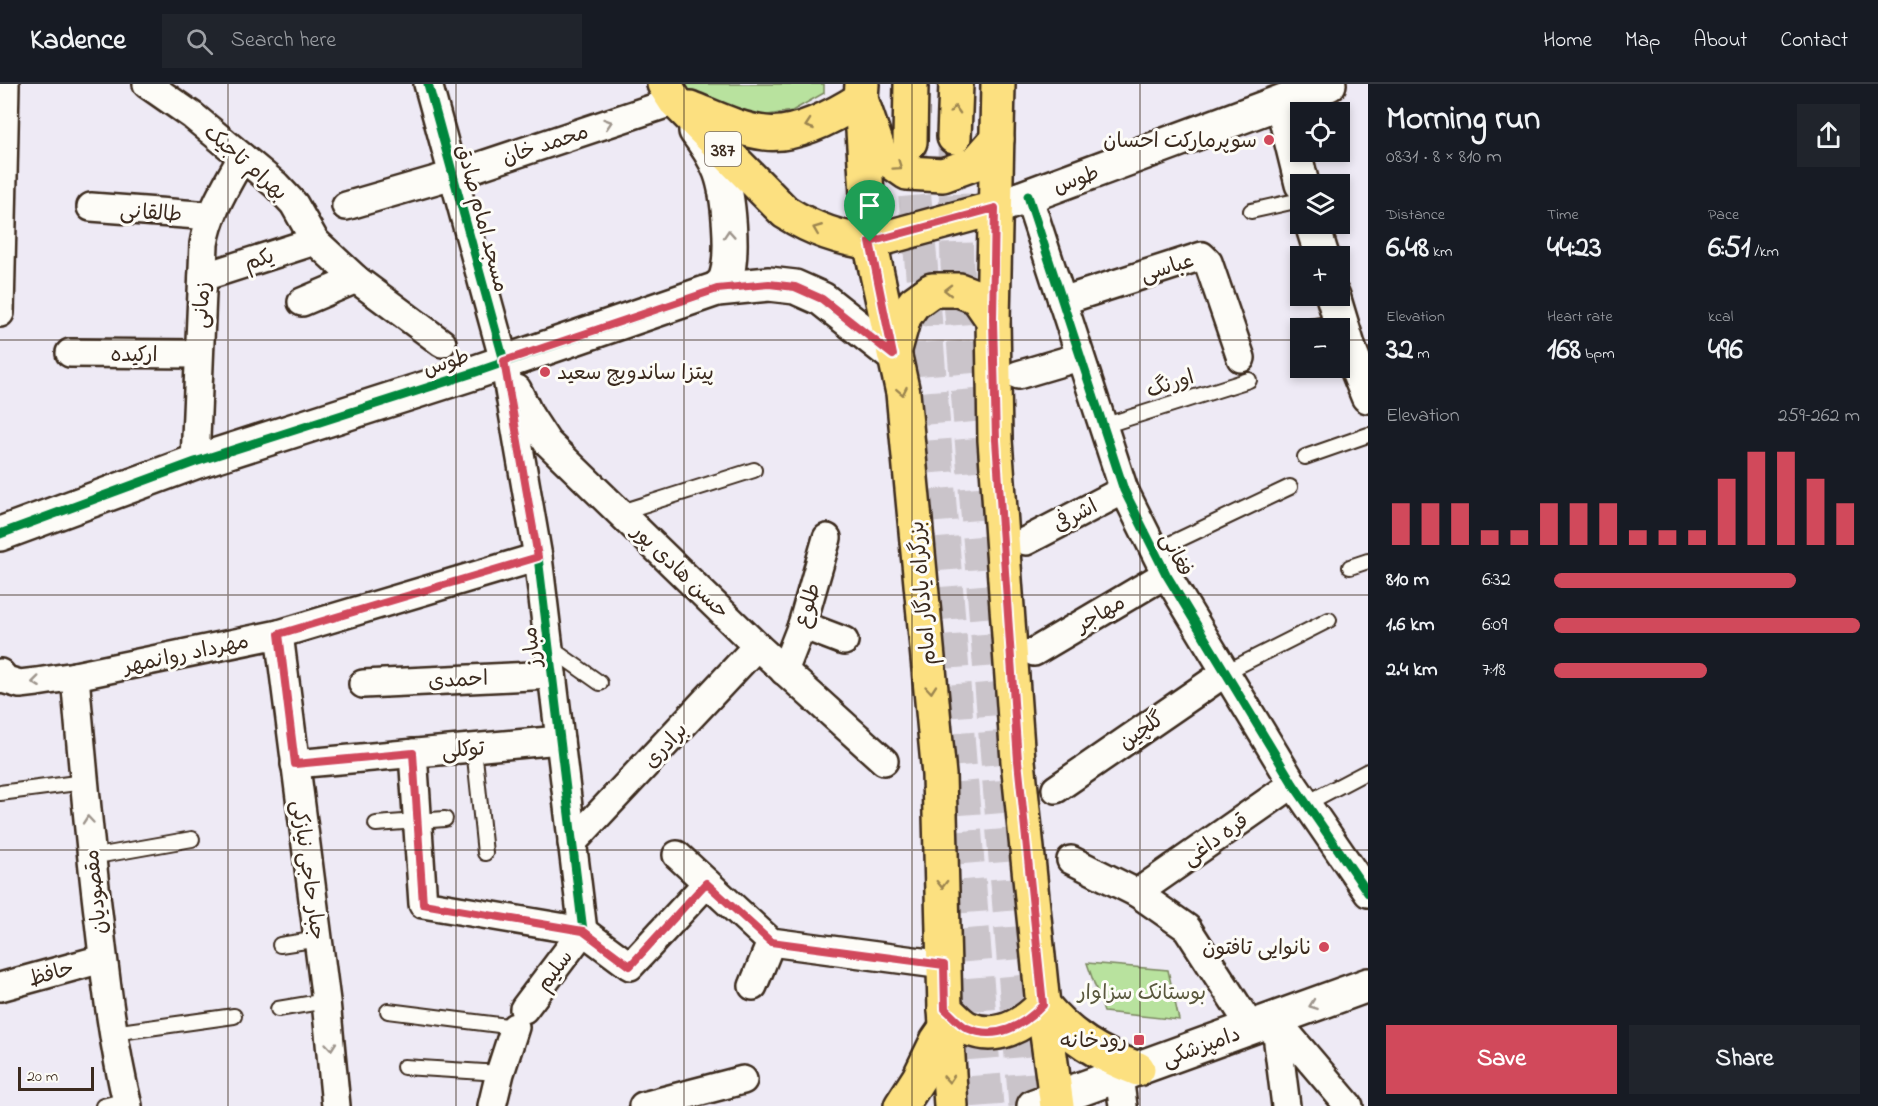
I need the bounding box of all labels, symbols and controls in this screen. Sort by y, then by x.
search box [162,14,582,68]
text: Kadence [30,21,126,62]
icon: search [183,25,216,58]
text: Search here [231,25,336,57]
text: Home [1543,26,1592,56]
text: Map [1625,26,1660,56]
text: About [1693,26,1747,56]
text: Contact [1780,26,1848,56]
text: Morning run [1386,96,1540,144]
map controls [1290,102,1350,378]
button: locate [1290,102,1350,162]
button: share [1797,104,1860,167]
one-way arrow [949,106,962,115]
street label: محمد خان [498,118,593,174]
one-way arrow [602,118,613,131]
one-way arrow [804,118,815,131]
street label: بهرام تاجیک [196,119,293,209]
place label: سوپرمارکت احسان [1103,127,1257,157]
road number: 387 [705,132,741,166]
marker: سوپرمارکت احسان [1262,133,1276,147]
street label: مسجد امام صادق [447,141,515,296]
text: 08:31 · 8 × 810 m [1386,143,1502,172]
one-way arrow [891,159,902,170]
street label: طوس [1050,159,1104,203]
button: layers [1290,174,1350,234]
pin [844,180,895,242]
icon: arrive [853,189,886,222]
street label: طالقانی [119,197,183,231]
text: Distance [1386,203,1445,227]
text: Time [1547,203,1579,227]
text: Pace [1708,203,1739,227]
one-way arrow [812,224,822,237]
text: 6.48 [1386,227,1429,271]
text: 44:23 [1547,227,1602,271]
text: 6:51 [1708,227,1750,271]
one-way arrow [723,230,736,239]
text: km [1429,240,1452,264]
text: /km [1750,240,1779,264]
street label: یکم [241,242,278,280]
button: + [1290,246,1350,306]
street label: عباسی [1137,247,1198,291]
street label: زمانی [187,281,219,329]
one-way arrow [943,283,952,296]
text: Elevation [1386,305,1445,329]
text: Heart rate [1547,305,1613,329]
text: kcal [1708,305,1733,329]
button: − [1290,318,1350,378]
text: 32 [1386,329,1413,373]
text: 168 [1547,329,1581,373]
text: 496 [1708,329,1743,373]
street label: ارکیده [110,341,158,371]
street label: طوس [420,342,474,385]
text: m [1413,342,1430,366]
text: bpm [1581,342,1615,366]
place label: پیتزا ساندویچ سعید [557,359,714,389]
street label: اورنگ [1143,363,1198,407]
marker: پیتزا ساندویچ سعید [538,365,552,379]
one-way arrow [895,385,908,395]
text: Elevation [1386,402,1460,431]
text: 259–262 m [1778,402,1860,431]
street label: اشرفی [1048,492,1103,541]
street label: حسن هادی پور [623,517,735,627]
street label: بزرگراه یادگار امام [903,520,945,666]
street label: فغانی [1151,527,1199,582]
text: 810 m [1386,566,1429,595]
text: 6:32 [1482,566,1511,595]
street label: طلوع [788,580,830,632]
street label: مهاجر [1069,589,1131,642]
text: 1.6 km [1386,611,1435,640]
text: 6:09 [1482,611,1507,640]
street label: مبارز [516,625,551,671]
street label: مهرداد روانمهر [119,627,252,683]
text: 2.4 km [1386,656,1438,685]
text: 7:18 [1482,656,1506,685]
street label: احمدی [427,664,489,698]
one-way arrow [31,675,40,688]
one-way arrow [924,685,937,694]
street label: گلچین [1113,705,1171,758]
street label: برادری [637,717,696,776]
street label: توکلی [440,734,487,768]
street label: جبار حاجی نیازکی [282,798,332,942]
street label: قره داغی [1177,807,1255,874]
one-way arrow [82,815,95,824]
street label: مقصودیان [78,848,116,936]
one-way arrow [936,879,948,888]
place label: نانوایی تافتون [1202,934,1312,964]
marker: نانوایی تافتون [1317,940,1331,954]
street label: سلیم [530,944,581,998]
street label: حافظ [25,954,78,996]
park label: بوستانک سزاوار [1076,979,1206,1009]
one-way arrow [1308,998,1319,1010]
street label: دامپزشکی [1158,1020,1245,1076]
button: Save [1386,1025,1617,1094]
button: Share [1629,1025,1860,1094]
place label: رودخانه [1060,1027,1127,1057]
marker: رودخانه [1132,1033,1146,1047]
one-way arrow [324,1042,337,1051]
scale bar [18,1064,94,1092]
text: 20 m [27,1065,58,1089]
one-way arrow [942,1074,955,1083]

